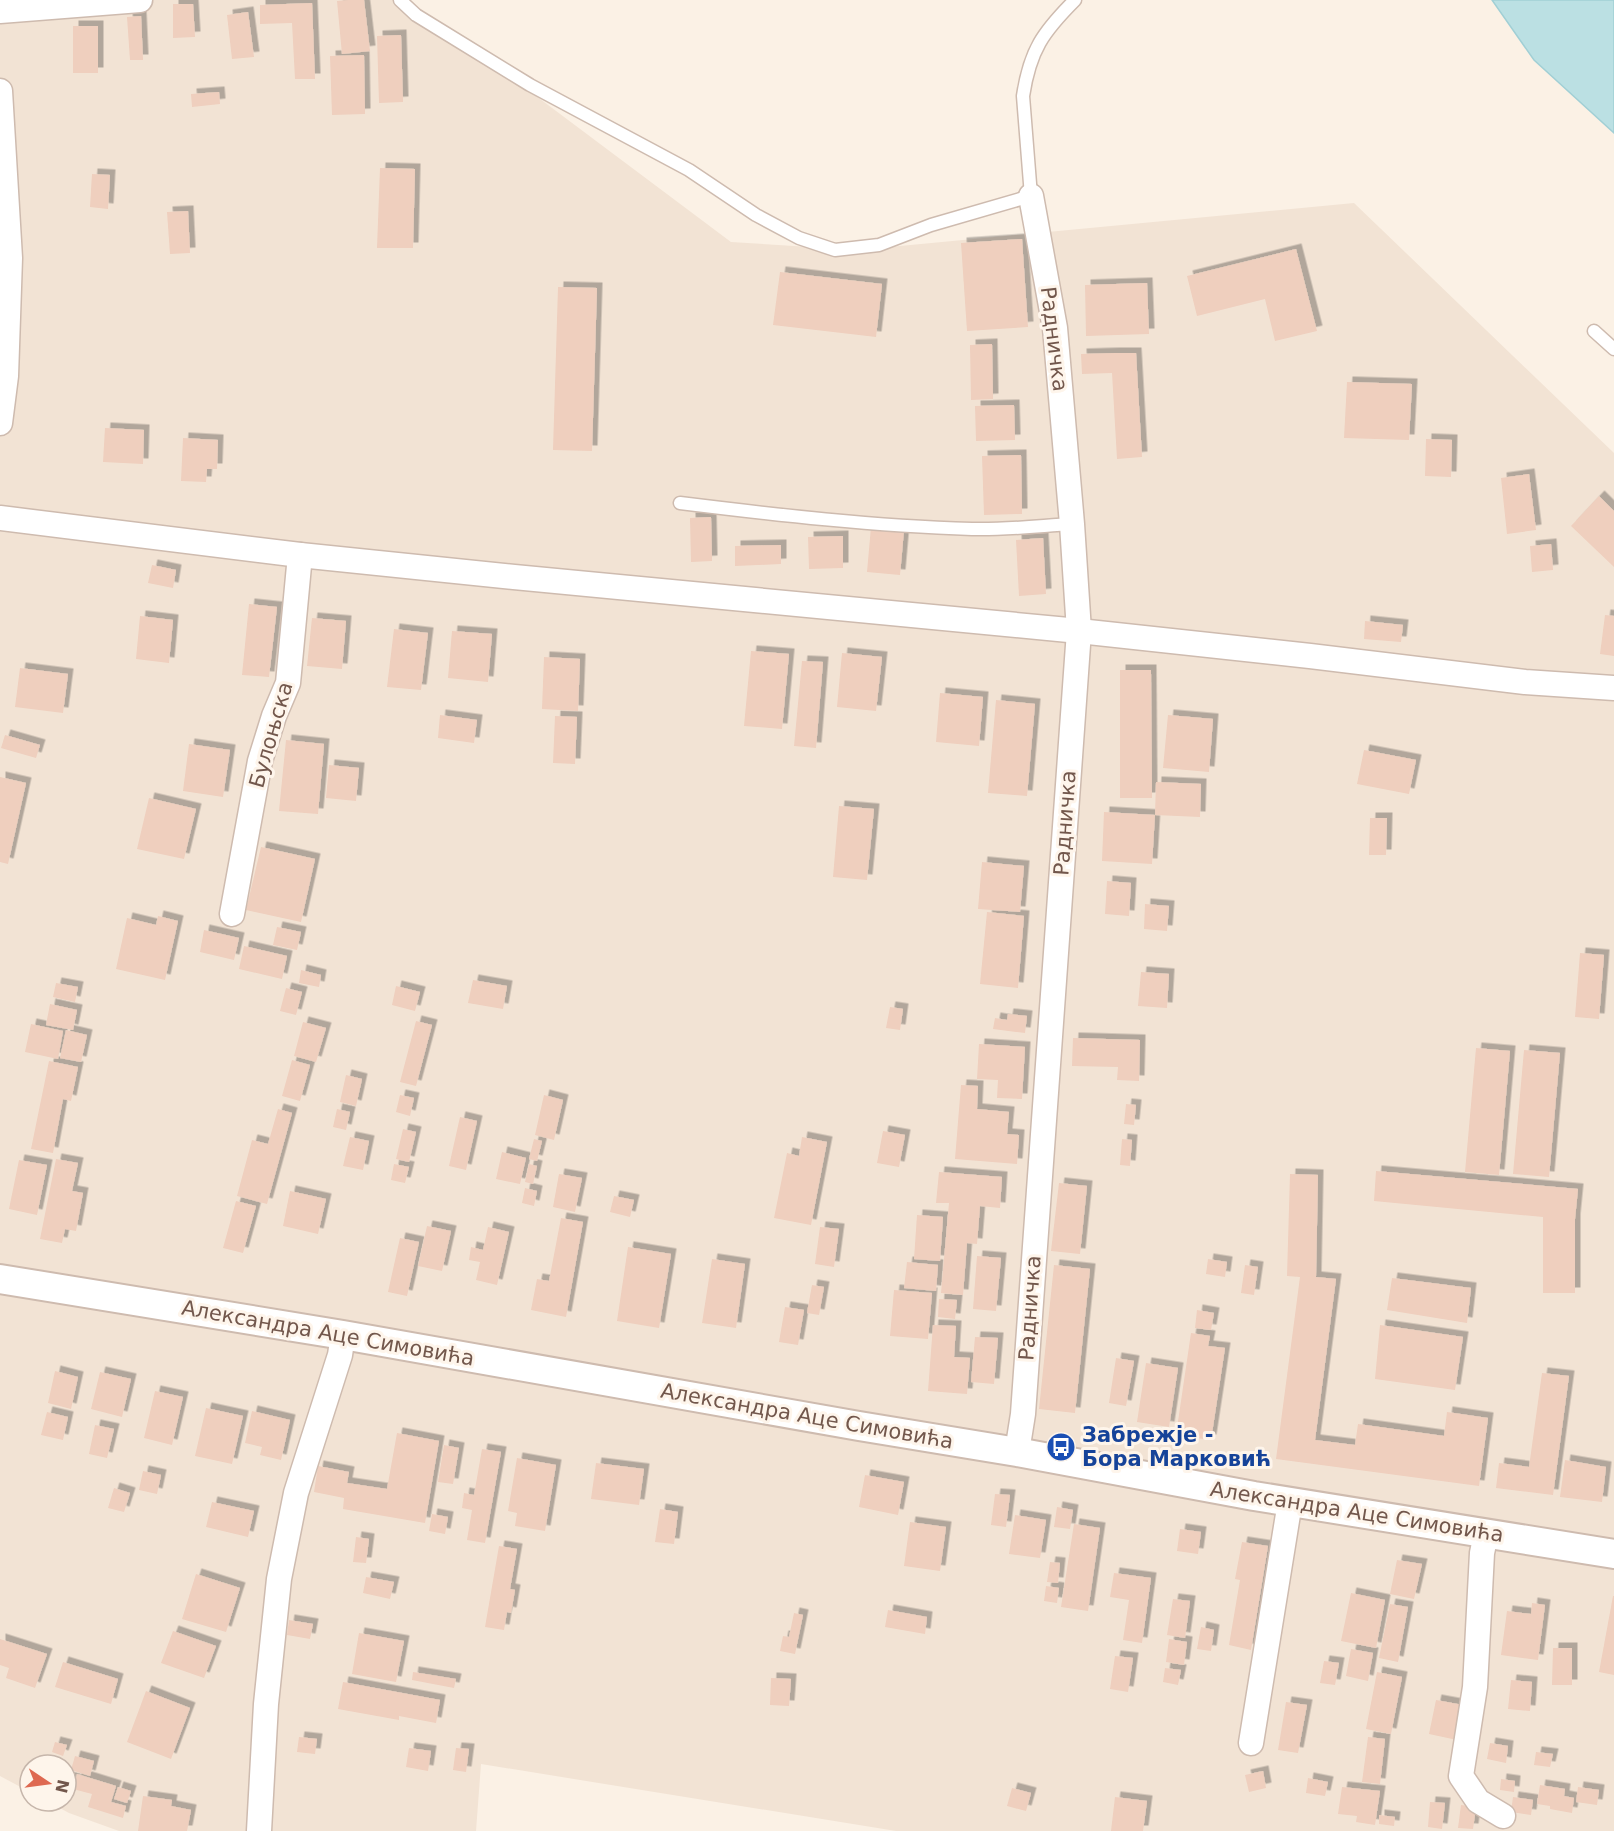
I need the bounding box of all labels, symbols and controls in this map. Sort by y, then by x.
street label: Радничка [1036,285,1072,393]
street label: Булоњска [244,679,298,791]
street label: Радничка [1049,770,1081,876]
street label: Радничка [1014,1255,1046,1361]
street label: Александра Аце Симовића [180,1295,476,1371]
street label: Александра Аце Симовића [659,1378,955,1454]
place label: Забрежје - Бора Марковић [1082,1423,1271,1471]
bus stop icon: Забрежје - Бора Марковић [1045,1431,1077,1463]
street label: Александра Аце Симовића [1209,1477,1505,1547]
north arrow [18,1753,78,1813]
text: N [51,1778,73,1795]

